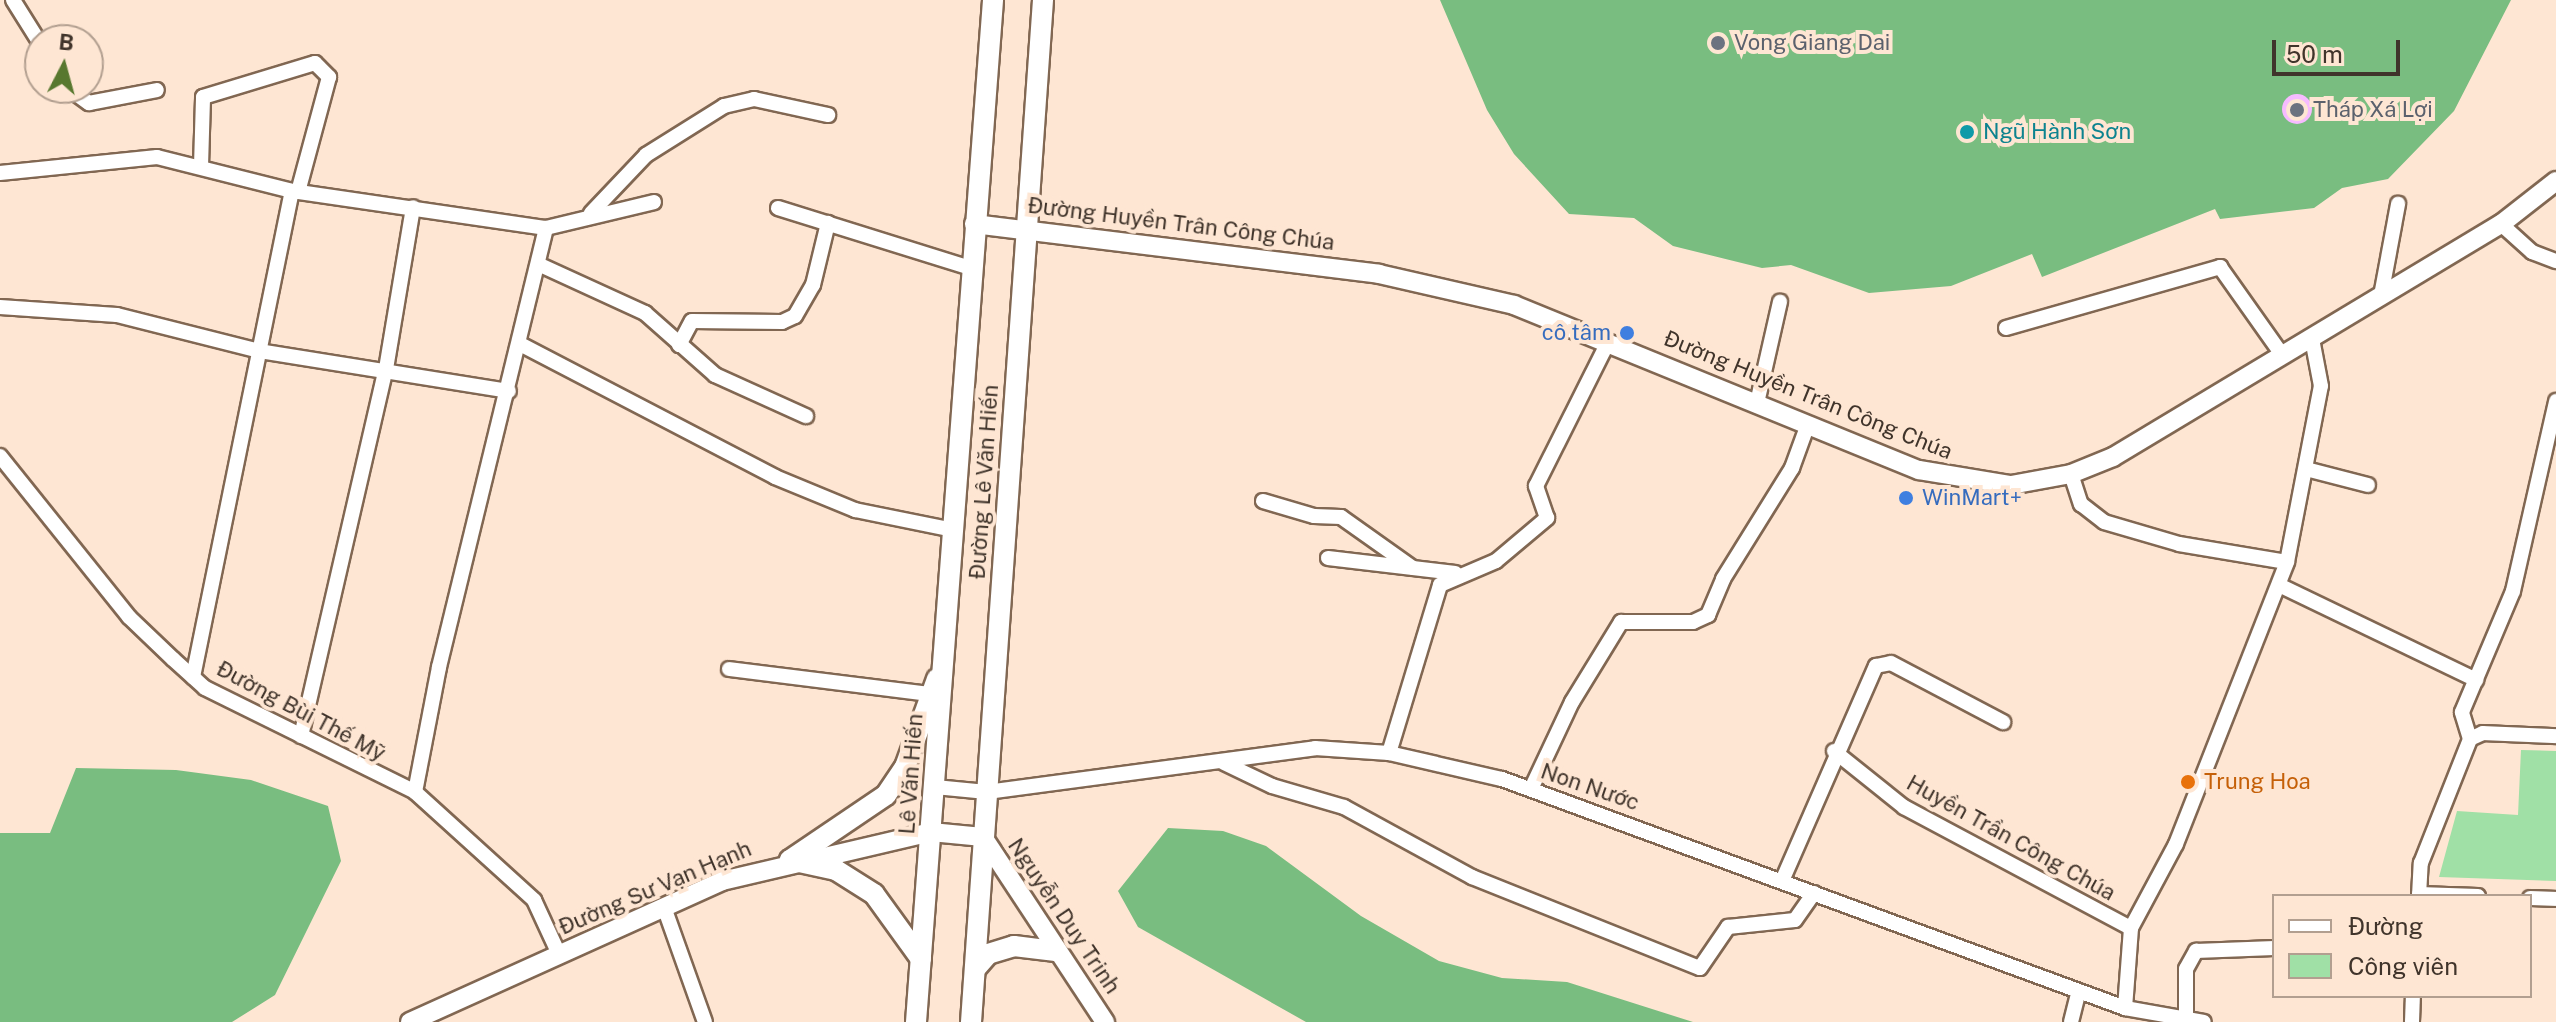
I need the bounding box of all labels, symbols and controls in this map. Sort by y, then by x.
north arrow [24,24,104,104]
scale bar [2276,24,2404,74]
text: B [57,28,75,56]
place label: Vong Giang Dai [1734,30,1890,56]
marker: Vong Giang Dai [1709,34,1727,52]
text: 50 m [2286,40,2343,68]
place label: Tháp Xá Lợi [2313,97,2433,123]
marker: Tháp Xá Lợi [2288,101,2306,119]
place label: Ngũ Hành Sơn [1983,119,2131,145]
marker: Ngũ Hành Sơn [1958,123,1976,141]
street label: Đường Huyền Trân Công Chúa [1026,192,1336,256]
place label: cô tâm [1542,320,1611,346]
marker: cô tâm [1618,324,1636,342]
street label: Đường Huyền Trân Công Chúa [1660,325,1956,465]
street label: Đường Lê Văn Hiến [964,383,1004,581]
place label: WinMart+ [1922,485,2022,511]
marker: WinMart+ [1897,489,1915,507]
street label: Đường Bùi Thế Mỹ [212,655,390,767]
street label: Lê Văn Hiến [894,712,928,836]
street label: Non Nước [1537,758,1643,816]
place label: Trung Hoa [2204,769,2311,795]
street label: Huyền Trần Công Chúa [1902,770,2120,906]
marker: Trung Hoa [2179,773,2197,791]
street label: Nguyễn Duy Trinh [1002,833,1126,999]
street label: Đường Sư Vạn Hạnh [554,835,756,941]
legend [2272,894,2532,998]
text: Đường [2348,912,2423,940]
text: Công viên [2348,952,2458,980]

